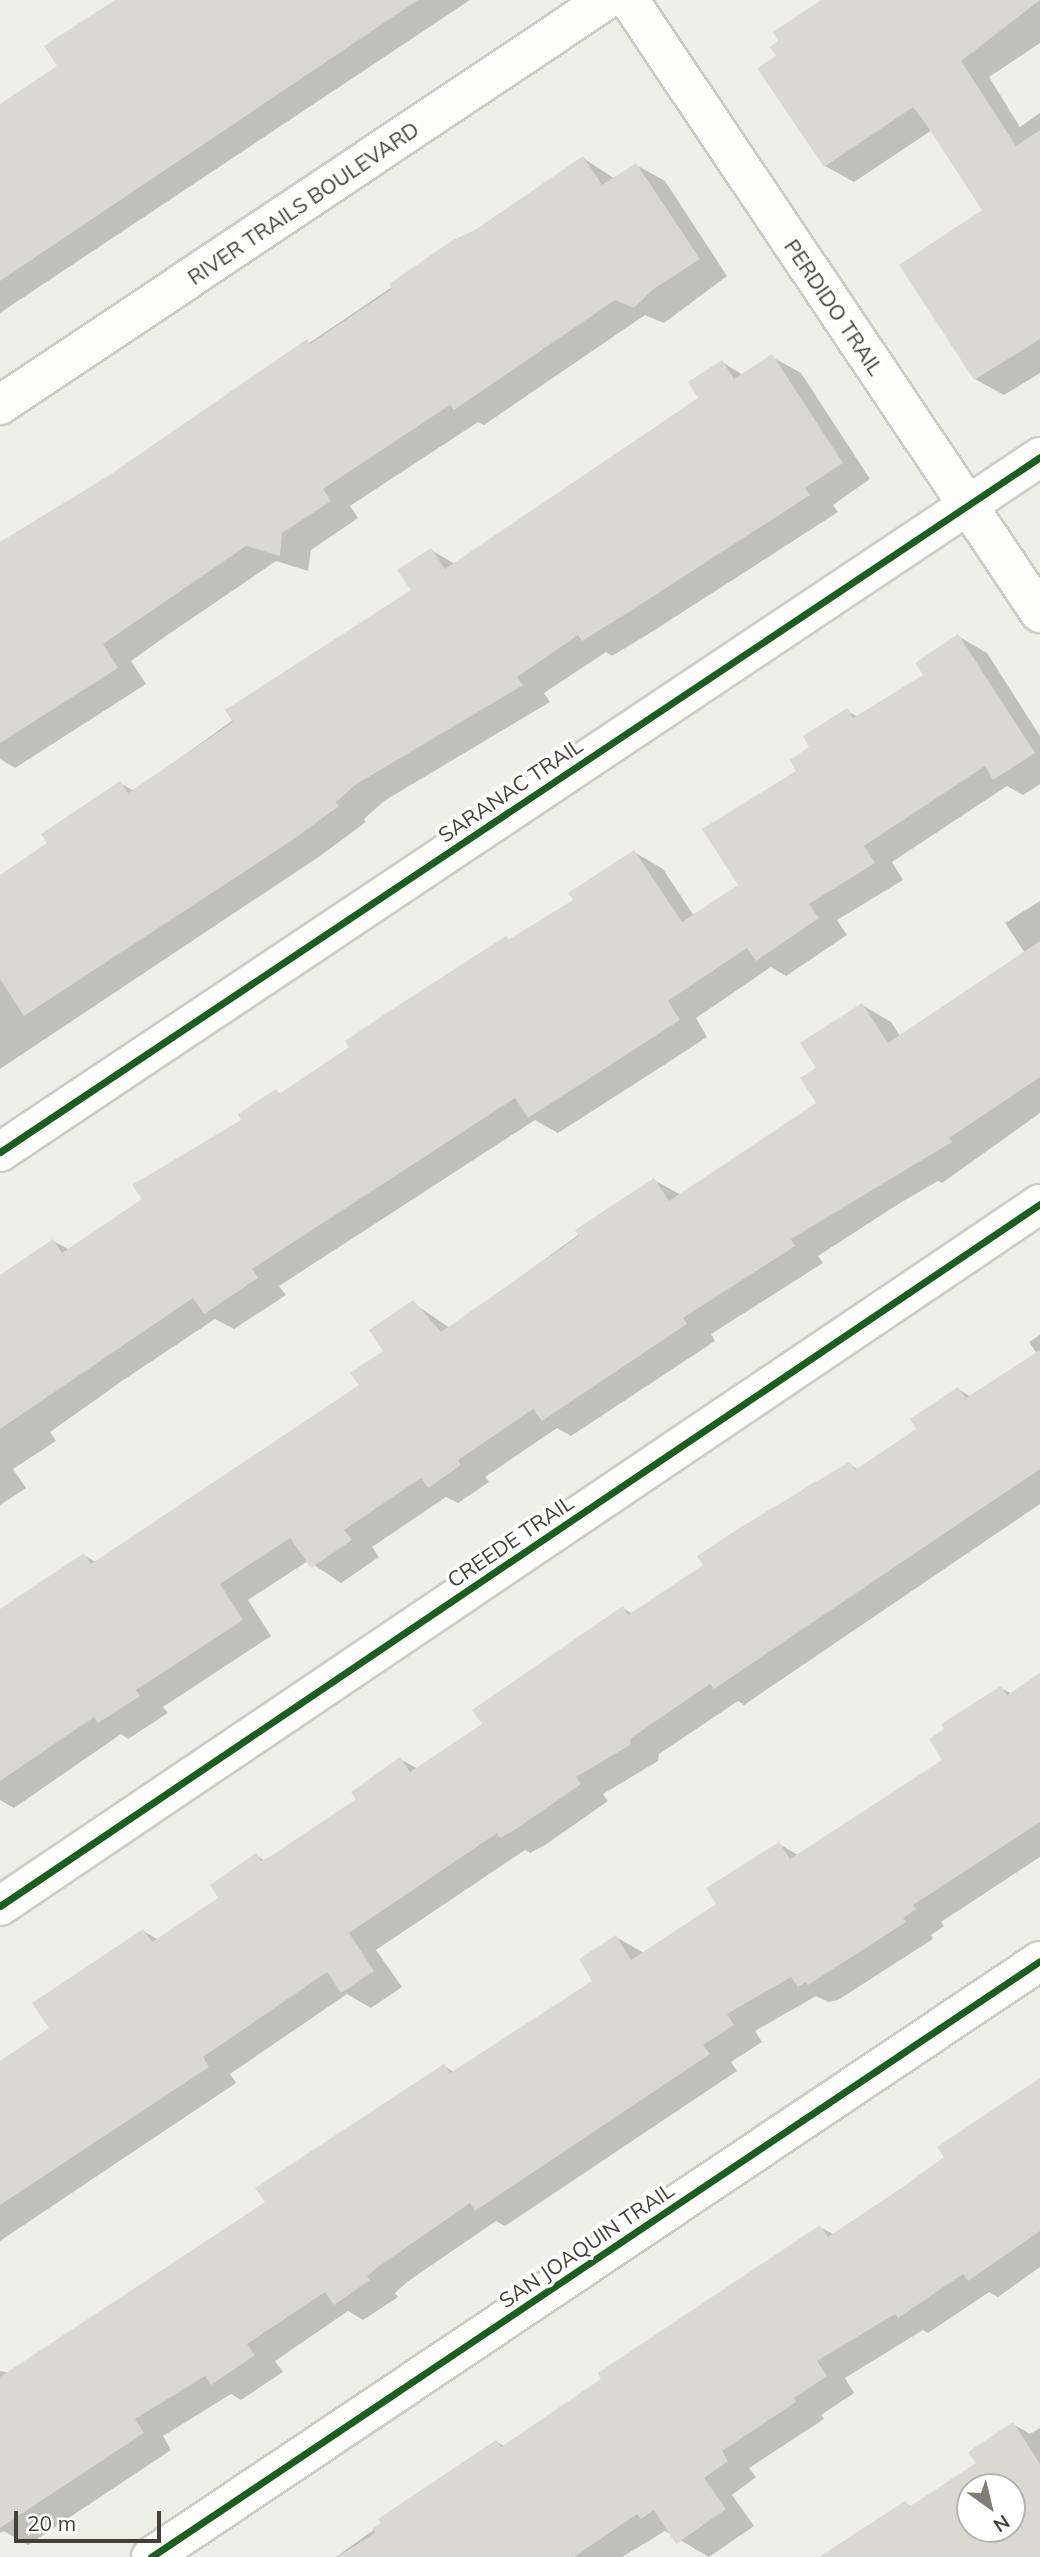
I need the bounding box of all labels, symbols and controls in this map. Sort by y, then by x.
street label: RIVER TRAILS BOULEVARD [183,116,423,290]
street label: PERDIDO TRAIL [779,234,889,380]
street label: SARANAC TRAIL [433,733,587,847]
street label: CREEDE TRAIL [442,1490,578,1592]
street label: SAN JOAQUIN TRAIL [494,2177,678,2313]
north arrow [956,2473,1026,2543]
scale bar [18,2498,164,2542]
text: 20 m [27,2510,76,2536]
text: N [989,2510,1014,2538]

